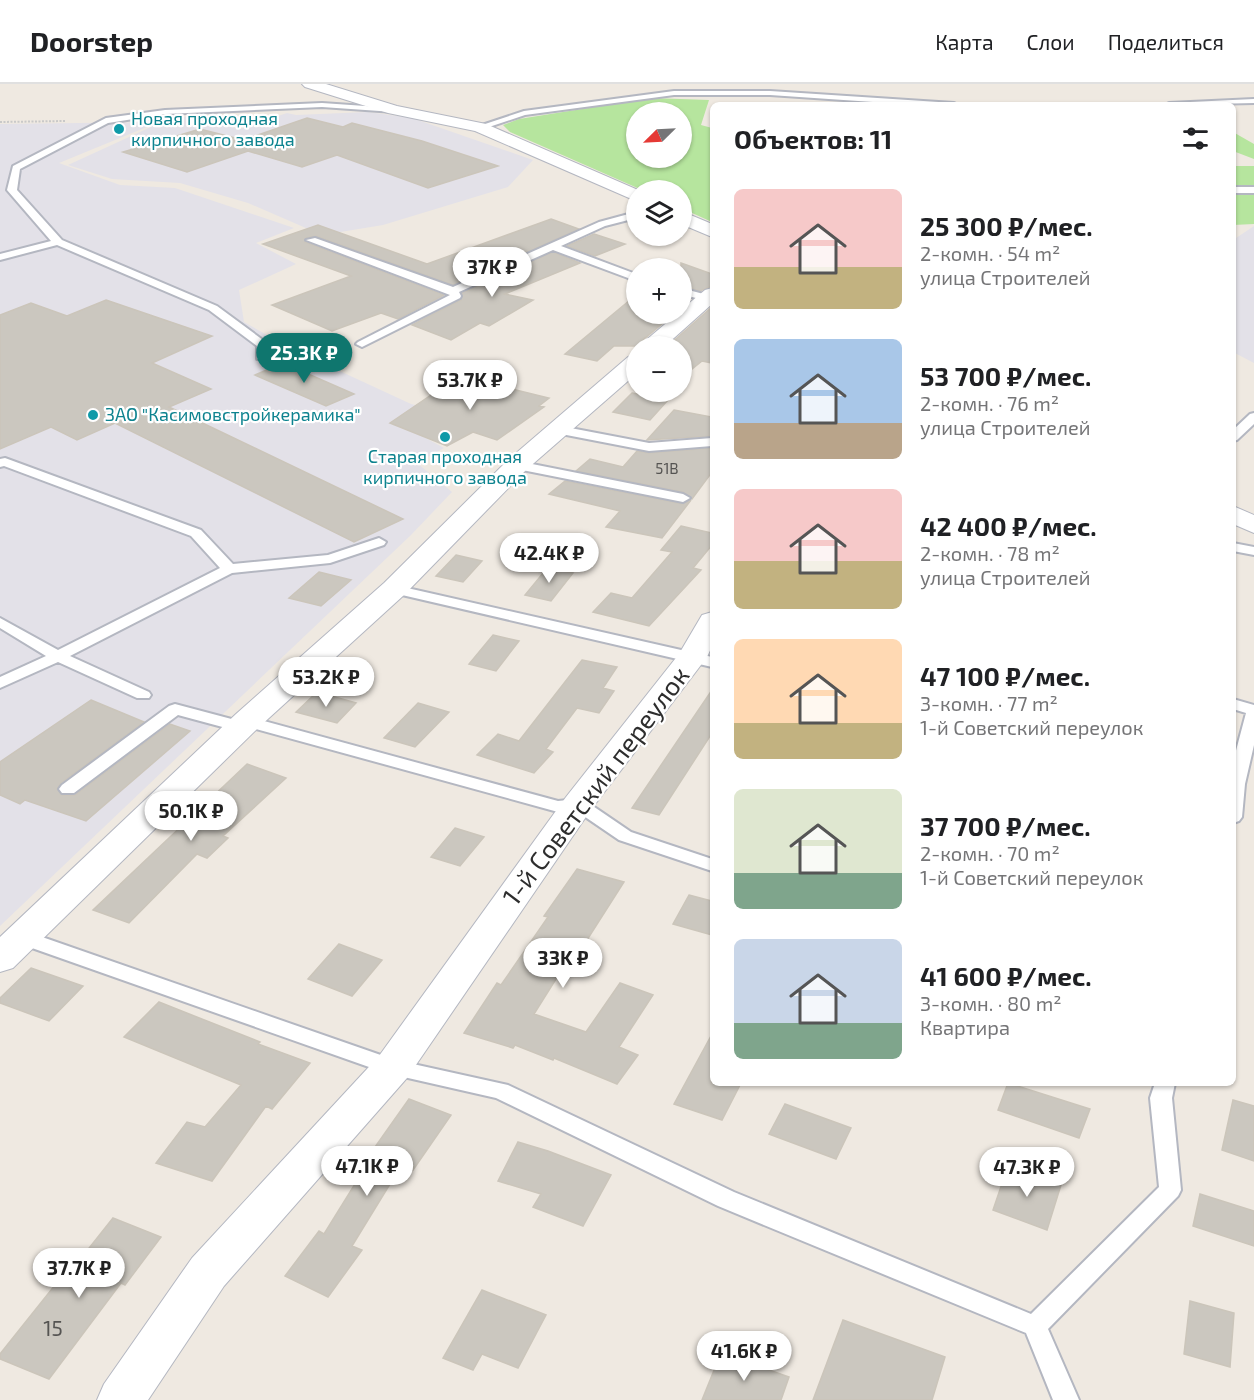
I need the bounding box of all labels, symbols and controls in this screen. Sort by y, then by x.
text: Doorstep [30,24,153,58]
text: Карта [935,29,994,54]
text: Слои [1027,29,1075,54]
text: Поделиться [1108,29,1224,54]
north arrow [626,102,692,168]
map controls [626,102,692,402]
place label: Новая проходная кирпичного завода [131,107,295,150]
marker: Новая проходная кирпичного завода [112,122,126,136]
icon: filters [1179,122,1212,155]
text: Объектов: 11 [734,123,892,154]
button: layers [626,180,692,246]
text: 25 300 ₽/мес. [920,210,1093,241]
icon: home [782,213,854,285]
text: 2-комн. · 54 m² [920,241,1060,265]
pin: 37K ₽ [450,247,534,298]
text: 37K ₽ [467,254,517,278]
button: + [626,258,692,324]
text: улица Строителей [920,265,1091,289]
pin: 25.3K ₽ [249,333,359,384]
button: − [626,336,692,402]
text: 25.3K ₽ [270,340,338,364]
pin: 53.7K ₽ [415,360,525,411]
text: 53 700 ₽/мес. [920,360,1091,391]
icon: home [782,363,854,435]
text: 53.7K ₽ [437,367,503,391]
text: 2-комн. · 76 m² [920,391,1059,415]
place label: ЗАО "Касимовстройкерамика" [105,403,361,425]
marker: ЗАО "Касимовстройкерамика" [86,408,100,422]
text: улица Строителей [920,415,1091,439]
marker: Старая проходная кирпичного завода [438,430,452,444]
place label: Старая проходная кирпичного завода [363,445,527,488]
house number: 51В [655,459,679,477]
text: 42 400 ₽/мес. [920,510,1097,541]
icon: home [782,513,854,585]
pin: 42.4K ₽ [494,533,604,584]
text: 42.4K ₽ [514,540,584,564]
text: 2-комн. · 78 m² [920,541,1060,565]
text: улица Строителей [920,565,1091,589]
pin: 53.2K ₽ [271,657,381,708]
street label: 1-й Советский переулок [495,660,695,911]
text: 47 100 ₽/мес. [920,660,1090,691]
icon: home [782,663,854,735]
text: 53.2K ₽ [292,664,360,688]
text: 3-комн. · 77 m² [920,691,1058,715]
text: 1-й Советский переулок [920,715,1143,739]
pin: 50.1K ₽ [136,791,246,842]
text: 50.1K ₽ [159,798,223,822]
text: 37 700 ₽/мес. [920,810,1091,841]
icon: home [782,813,854,885]
text: 2-комн. · 70 m² [920,841,1060,865]
text: 1-й Советский переулок [920,865,1143,889]
pin: 33K ₽ [521,938,605,989]
text: 33K ₽ [537,945,589,969]
text: 41 600 ₽/мес. [920,960,1092,991]
icon: home [782,963,854,1035]
text: 3-комн. · 80 m² [920,991,1061,1015]
text: Квартира [920,1015,1010,1039]
pin: 47.1K ₽ [312,1146,422,1197]
pin: 47.3K ₽ [972,1147,1082,1198]
text: 47.1K ₽ [335,1153,399,1177]
text: 47.3K ₽ [993,1154,1061,1178]
pin: 37.7K ₽ [24,1248,134,1299]
text: 37.7K ₽ [47,1255,111,1279]
house number: 15 [43,1315,63,1340]
pin: 41.6K ₽ [689,1331,799,1382]
text: 41.6K ₽ [711,1338,777,1362]

